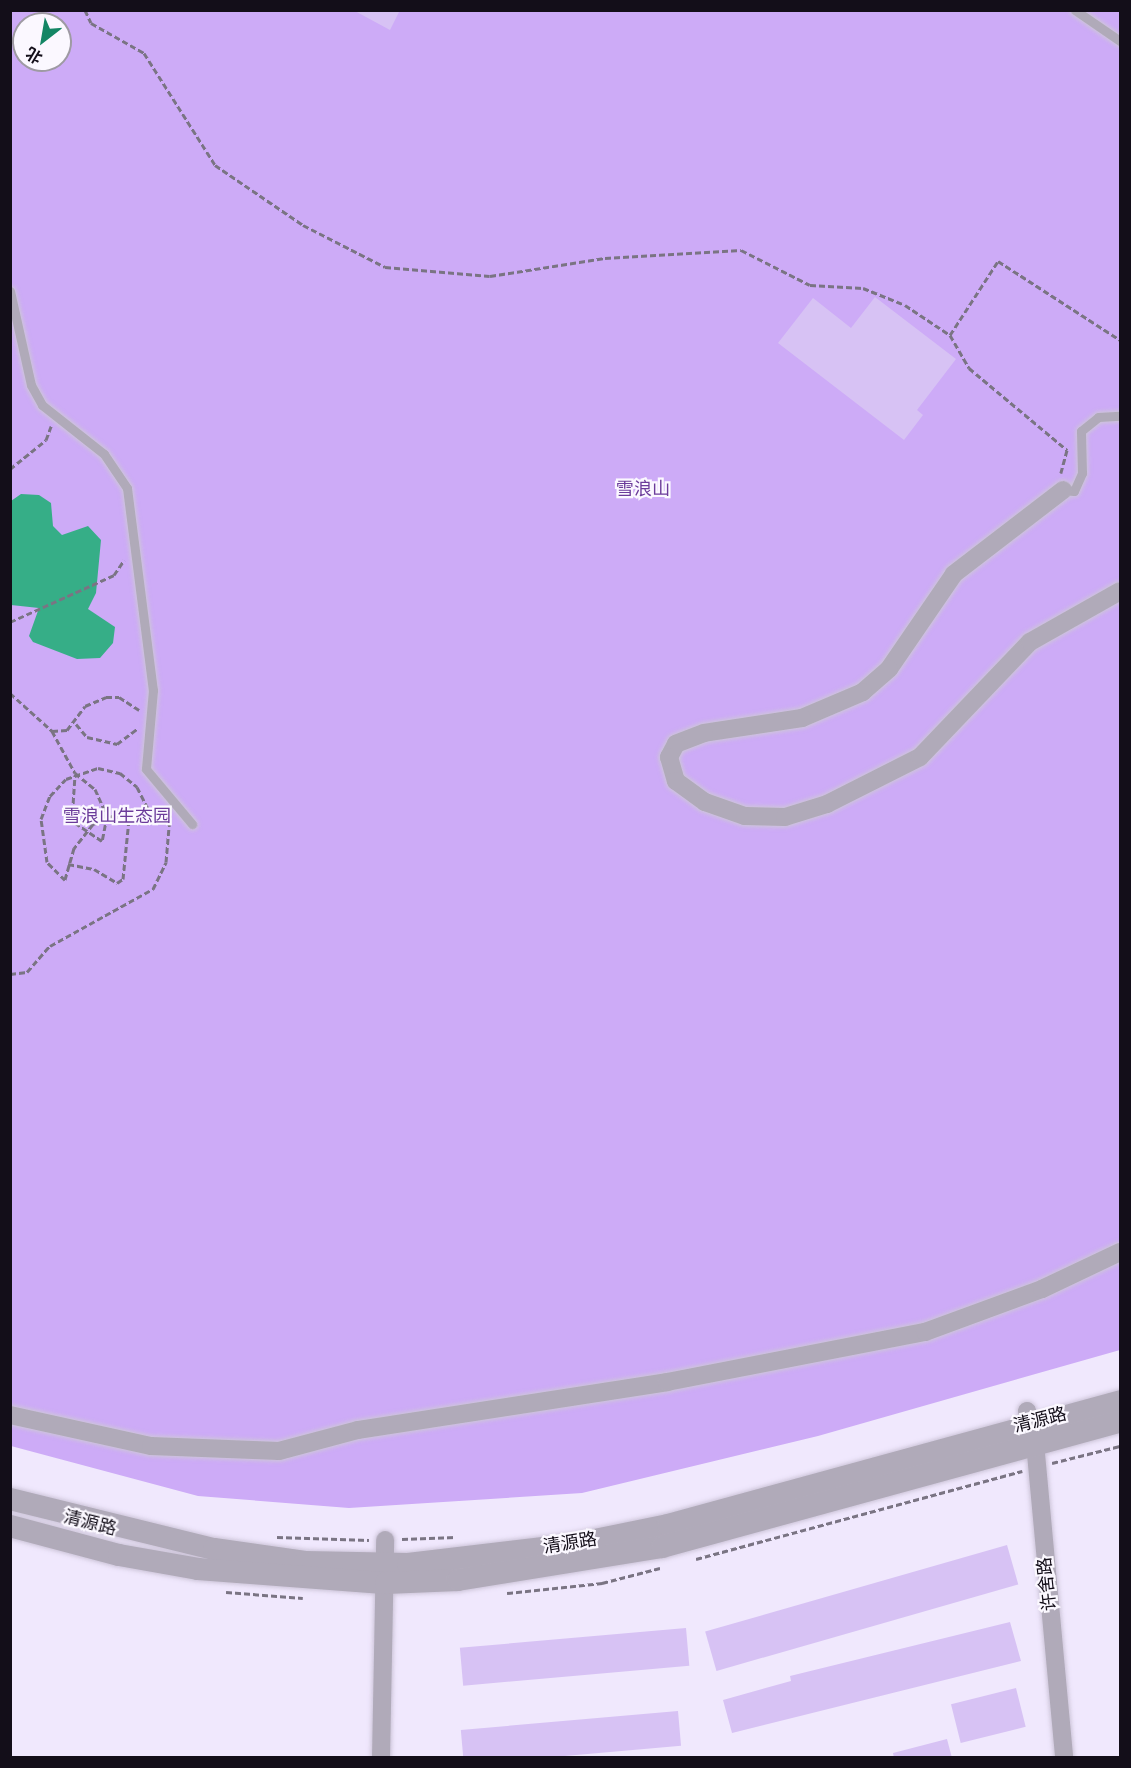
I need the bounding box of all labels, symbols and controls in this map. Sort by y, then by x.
north arrow [12,12,72,72]
text: 北 [22,43,46,68]
park label: 雪浪山 [616,478,670,500]
park label: 雪浪山生态园 [63,805,171,827]
street label: 清源路 [1011,1403,1069,1437]
street label: 清源路 [61,1506,119,1540]
street label: 清源路 [542,1528,598,1558]
street label: 许舍路 [1033,1556,1061,1612]

